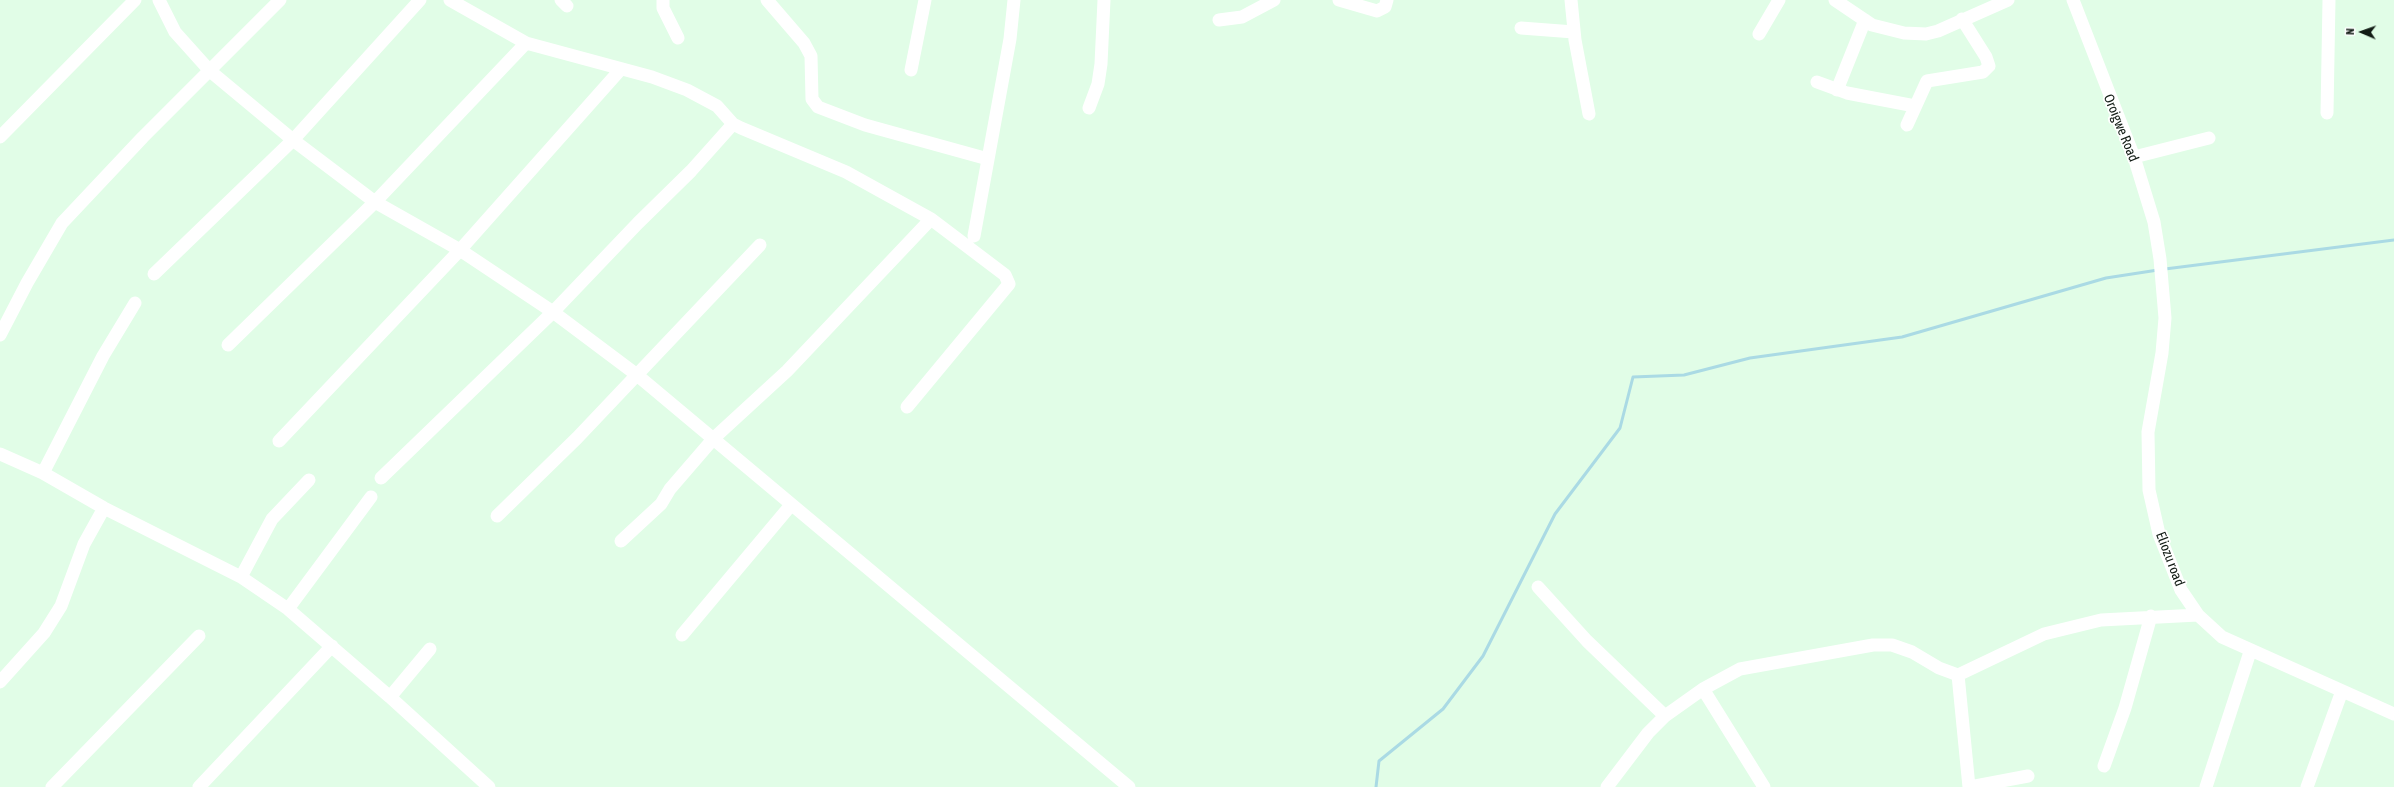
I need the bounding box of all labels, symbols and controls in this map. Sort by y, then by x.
north arrow [2342,12,2382,52]
text: N [2344,28,2356,35]
street label: Oroigwe Road [2100,92,2142,164]
street label: Eliozu road [2152,529,2188,589]

